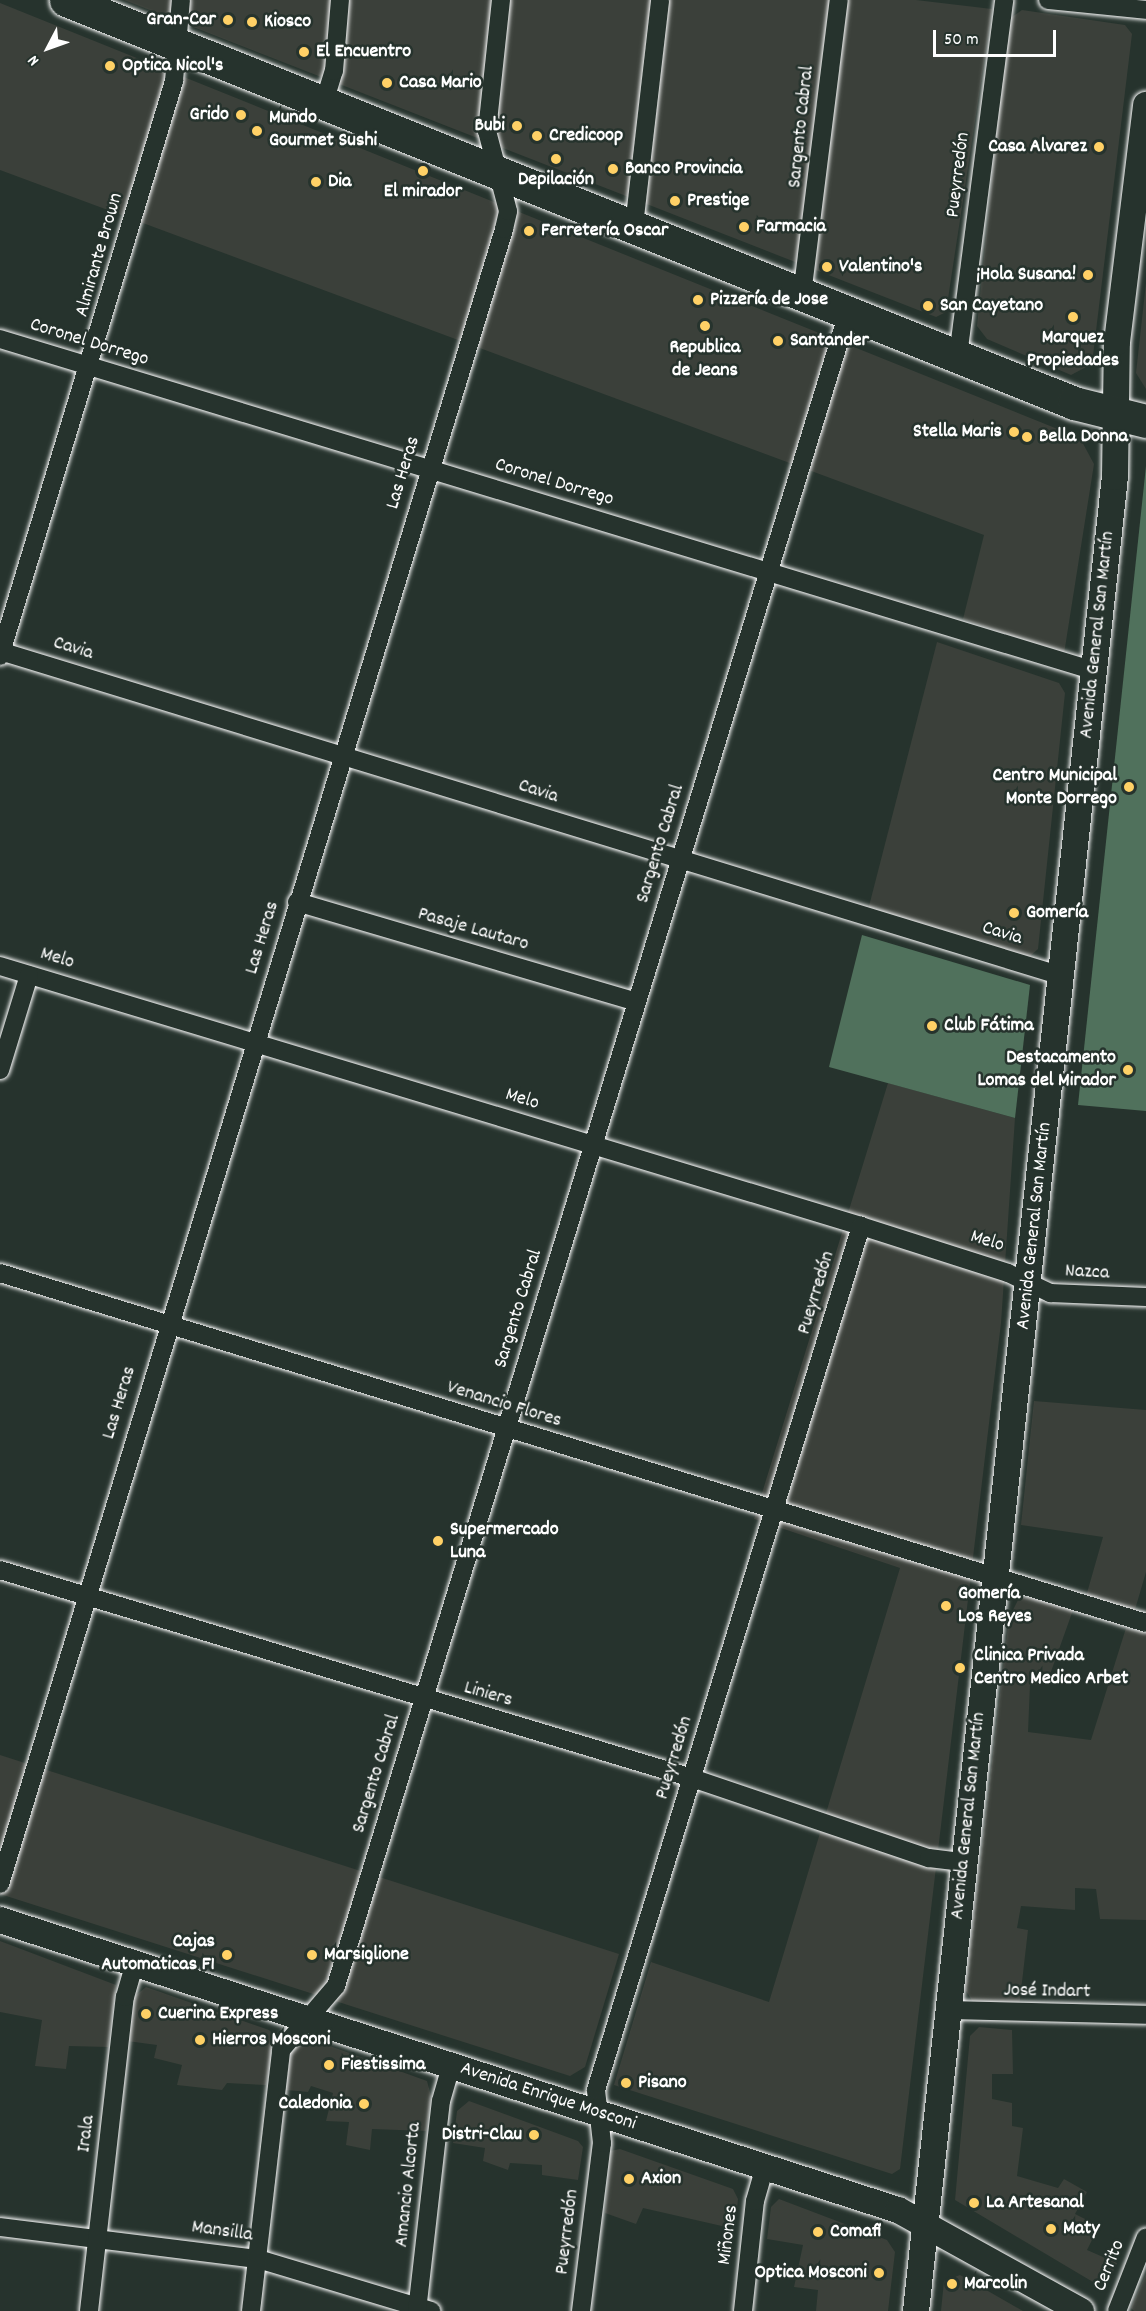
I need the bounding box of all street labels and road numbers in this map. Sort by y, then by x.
street label: Sargento Cabral [784,65,820,189]
street label: Pueyrredón [942,131,976,219]
street label: Almirante Brown [71,190,129,320]
street label: Coronel Dorrego [27,314,151,372]
street label: Las Heras [382,434,426,512]
street label: Coronel Dorrego [492,454,616,512]
street label: Avenida General San Martín [1075,530,1121,740]
street label: Cavia [50,632,96,666]
street label: Cavia [515,774,561,810]
street label: Sargento Cabral [632,782,690,906]
street label: Las Heras [241,899,285,977]
street label: Pasaje Lautaro [415,903,531,957]
street label: Cavia [979,917,1025,951]
street label: Melo [37,943,77,975]
street label: Melo [502,1084,542,1116]
street label: Avenida General San Martín [1012,1121,1058,1331]
street label: Melo [967,1226,1007,1258]
street label: Sargento Cabral [490,1247,548,1371]
street label: Pueyrredón [793,1248,841,1338]
street label: Nazca [1064,1260,1110,1286]
street label: Las Heras [98,1364,142,1442]
street label: Venancio Flores [444,1376,564,1434]
street label: Liniers [461,1677,515,1713]
street label: Avenida General San Martín [946,1711,992,1921]
street label: Sargento Cabral [348,1712,406,1836]
street label: Pueyrredón [651,1713,699,1803]
street label: José Indart [1003,1979,1091,2005]
street label: Avenida Enrique Mosconi [457,2057,639,2137]
street label: Irala [73,2114,101,2154]
street label: Amancio Alcorta [391,2121,427,2249]
street label: Pueyrredón [551,2188,585,2276]
street label: Miñones [713,2204,745,2266]
street label: Mansilla [190,2216,254,2248]
street label: Cerrito [1089,2237,1131,2295]

